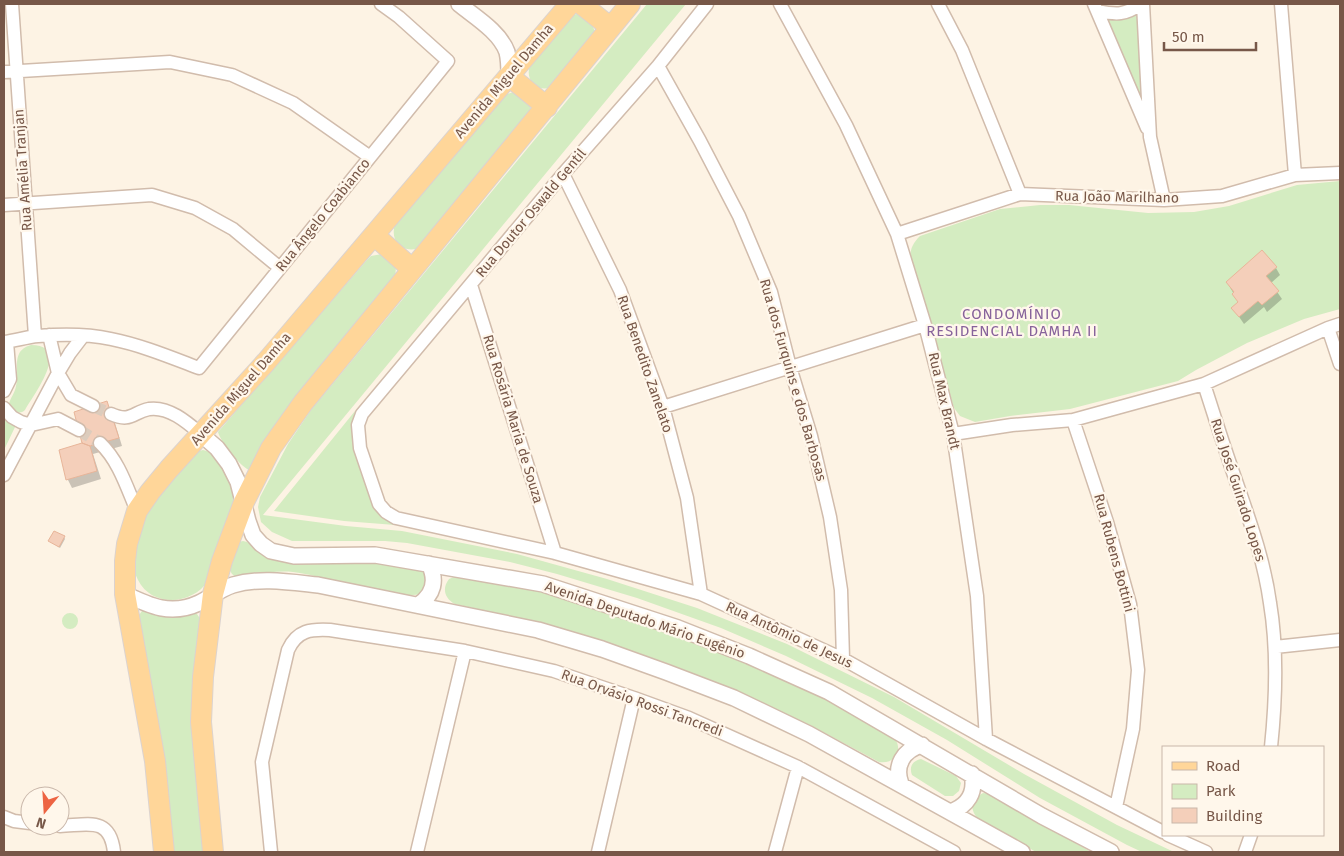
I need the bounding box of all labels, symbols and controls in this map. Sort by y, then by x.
street label: Avenida Miguel Damha [451,20,557,142]
scale bar [1164,20,1256,52]
text: 50 m [1172,28,1205,46]
street label: Rua Amélia Tranjan [10,108,36,232]
street label: Rua Doutor Oswald Gentil [472,145,590,281]
street label: Rua Ângelo Coabianco [271,154,374,275]
street label: Rua João Marilhano [1055,187,1179,207]
street label: Rua dos Furquins e dos Barbosas [756,277,830,484]
street label: Rua Benedito Zanelato [613,293,677,435]
district label: CONDOMÍNIO RESIDENCIAL DAMHA II [926,305,1098,340]
street label: Avenida Miguel Damha [187,329,295,449]
street label: Rua Rosária Maria de Souza [479,333,547,505]
street label: Rua Max Brandt [925,351,964,452]
street label: Rua José Guirado Lopes [1207,416,1269,564]
street label: Rua Rubens Bottini [1090,492,1138,614]
street label: Avenida Deputado Mário Eugênio [543,578,747,662]
street label: Rua Antômio de Jesus [723,598,855,672]
street label: Rua Orvásio Rossi Tancredi [559,666,725,740]
legend [1162,746,1324,836]
text: Road [1206,757,1241,775]
text: Park [1206,782,1236,800]
north arrow [20,786,70,836]
text: Building [1206,807,1262,825]
text: N [34,813,48,832]

